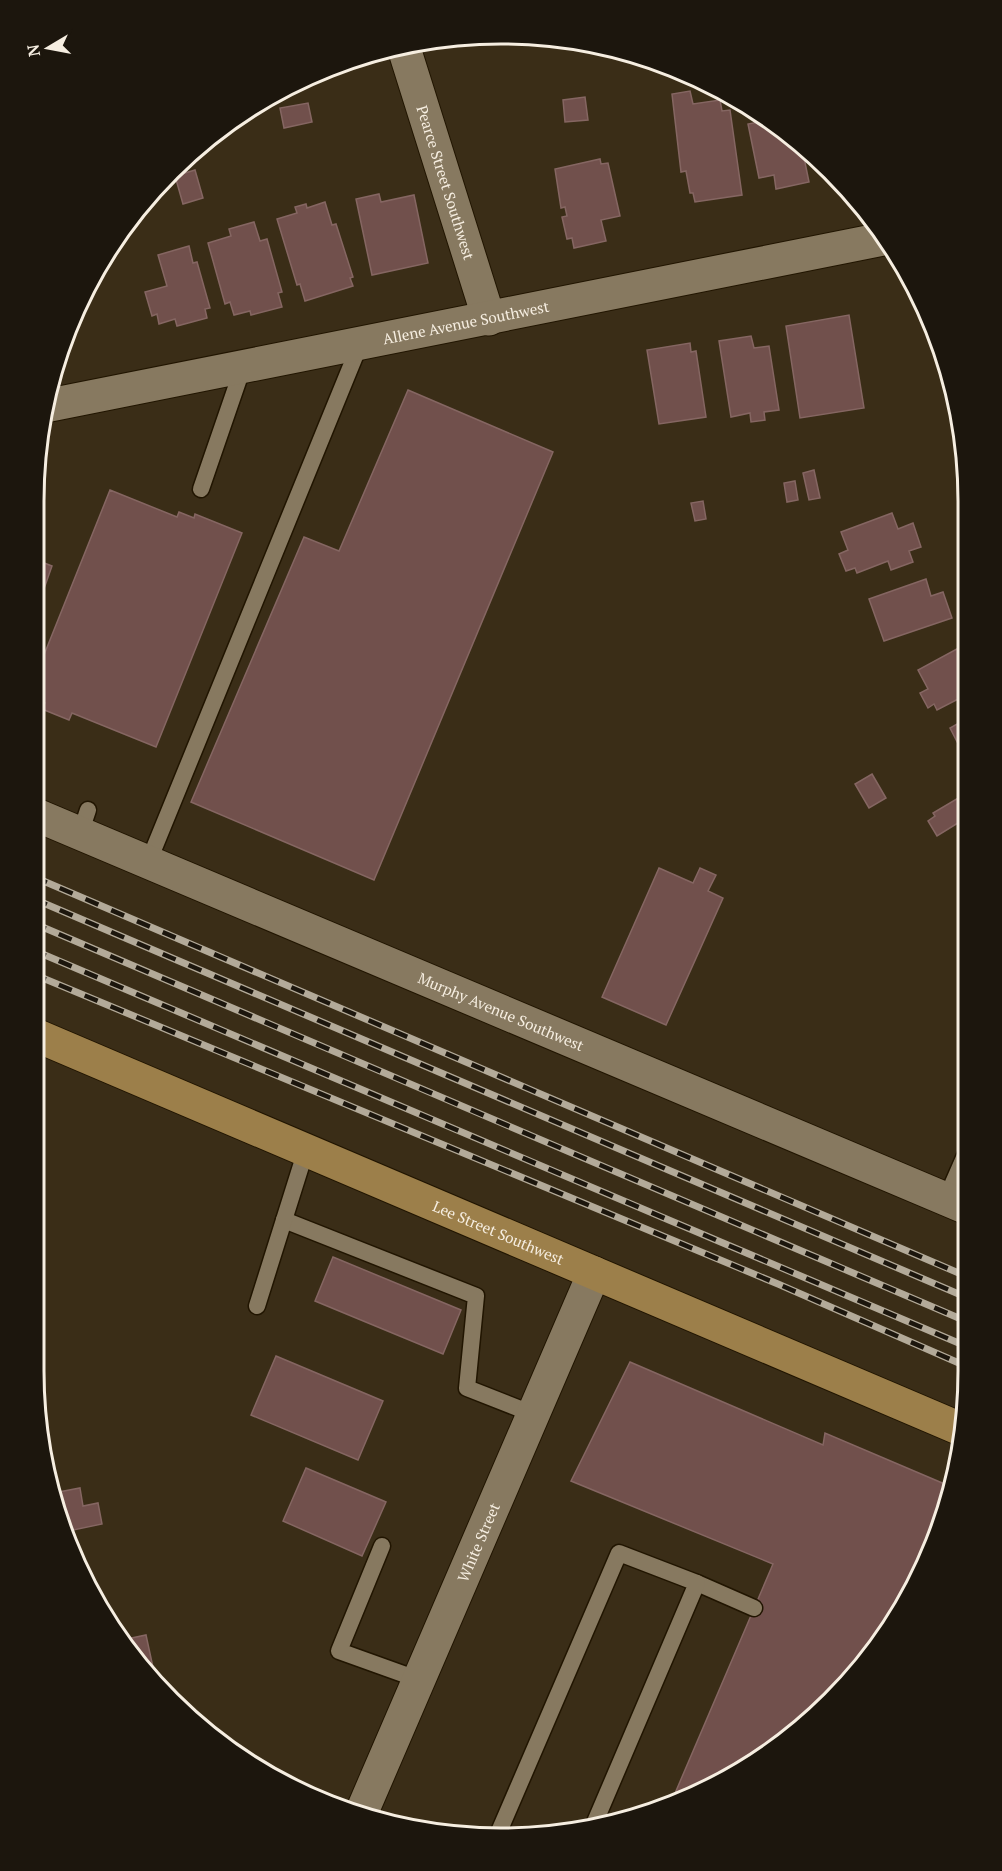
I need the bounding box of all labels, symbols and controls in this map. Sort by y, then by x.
north arrow [18,18,78,78]
text: N [21,43,45,58]
street label: Pearce Street Southwest [413,103,480,262]
street label: Allene Avenue Southwest [381,296,551,348]
street label: Murphy Avenue Southwest [415,967,587,1055]
street label: Lee Street Southwest [430,1196,567,1269]
street label: White Street [452,1499,504,1585]

